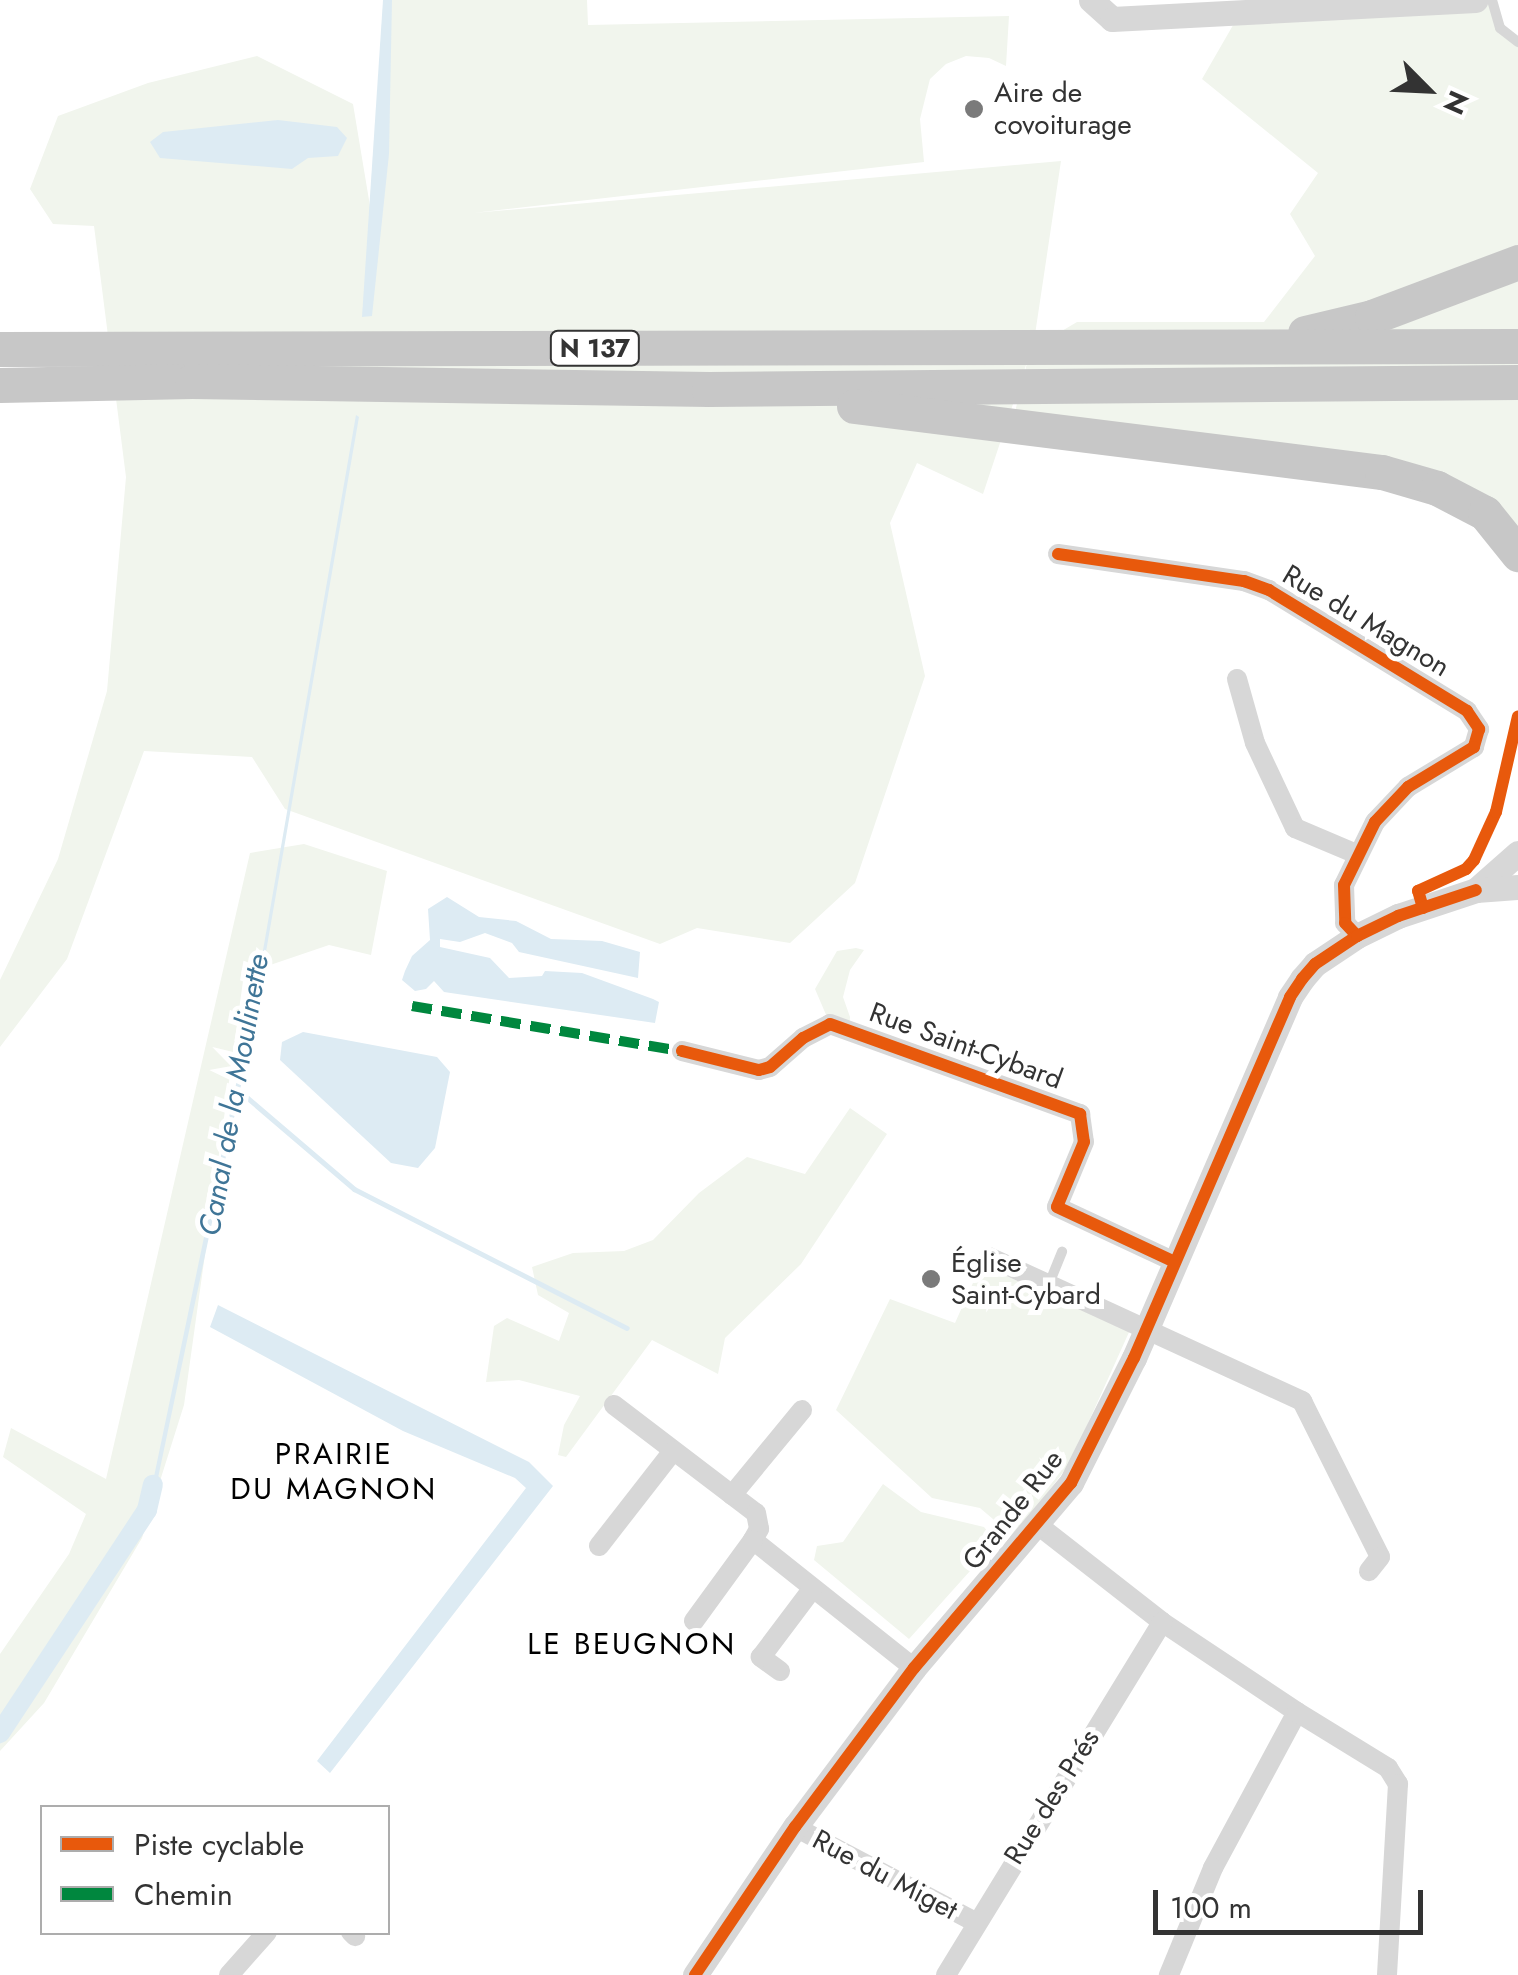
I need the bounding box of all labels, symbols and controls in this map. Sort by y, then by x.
north arrow [1378,40,1478,140]
place label: Aire de covoiturage [994,76,1132,142]
text: N [1433,84,1479,121]
marker: Aire de covoiturage [963,98,985,120]
road number: N 137 [548,328,642,368]
street label: Rue du Magnon [1276,558,1456,684]
water label: Canal de la Moulinette [192,951,276,1239]
street label: Rue Saint-Cybard [865,995,1067,1097]
place label: Église Saint-Cybard [951,1246,1101,1312]
marker: Église Saint-Cybard [920,1268,942,1290]
district label: PRAIRIE DU MAGNON [230,1436,438,1506]
street label: Grande Rue [956,1443,1070,1577]
district label: LE BEUGNON [527,1626,737,1662]
street label: Rue des Prés [997,1723,1107,1871]
legend [40,1805,390,1935]
text: Piste cyclable [134,1823,304,1866]
street label: Rue du Miget [807,1823,963,1927]
scale bar [1158,1870,1428,1932]
text: Chemin [134,1873,233,1916]
text: 100 m [1170,1886,1252,1929]

